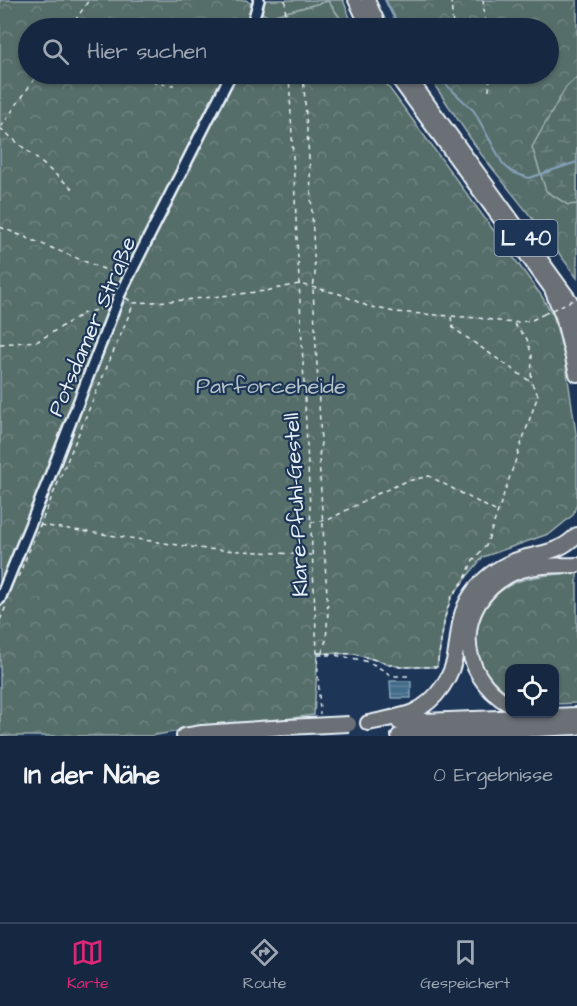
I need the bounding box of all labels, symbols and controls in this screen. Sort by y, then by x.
search box [18,18,559,84]
icon: search [39,35,72,68]
text: Hier suchen [87,36,206,67]
road number: L 40 [494,220,558,256]
street label: Potsdamer Straße [40,232,144,421]
park label: Parforceheide [196,371,346,402]
street label: Klare-Pfuhl-Gestell [276,412,317,598]
map controls [505,664,559,718]
button: locate [505,664,559,718]
text: In der Nähe [24,757,160,793]
text: 0 Ergebnisse [433,761,553,789]
tab: Karte [67,936,109,994]
tab: Route [243,936,286,994]
tab: Gespeichert [420,936,510,994]

